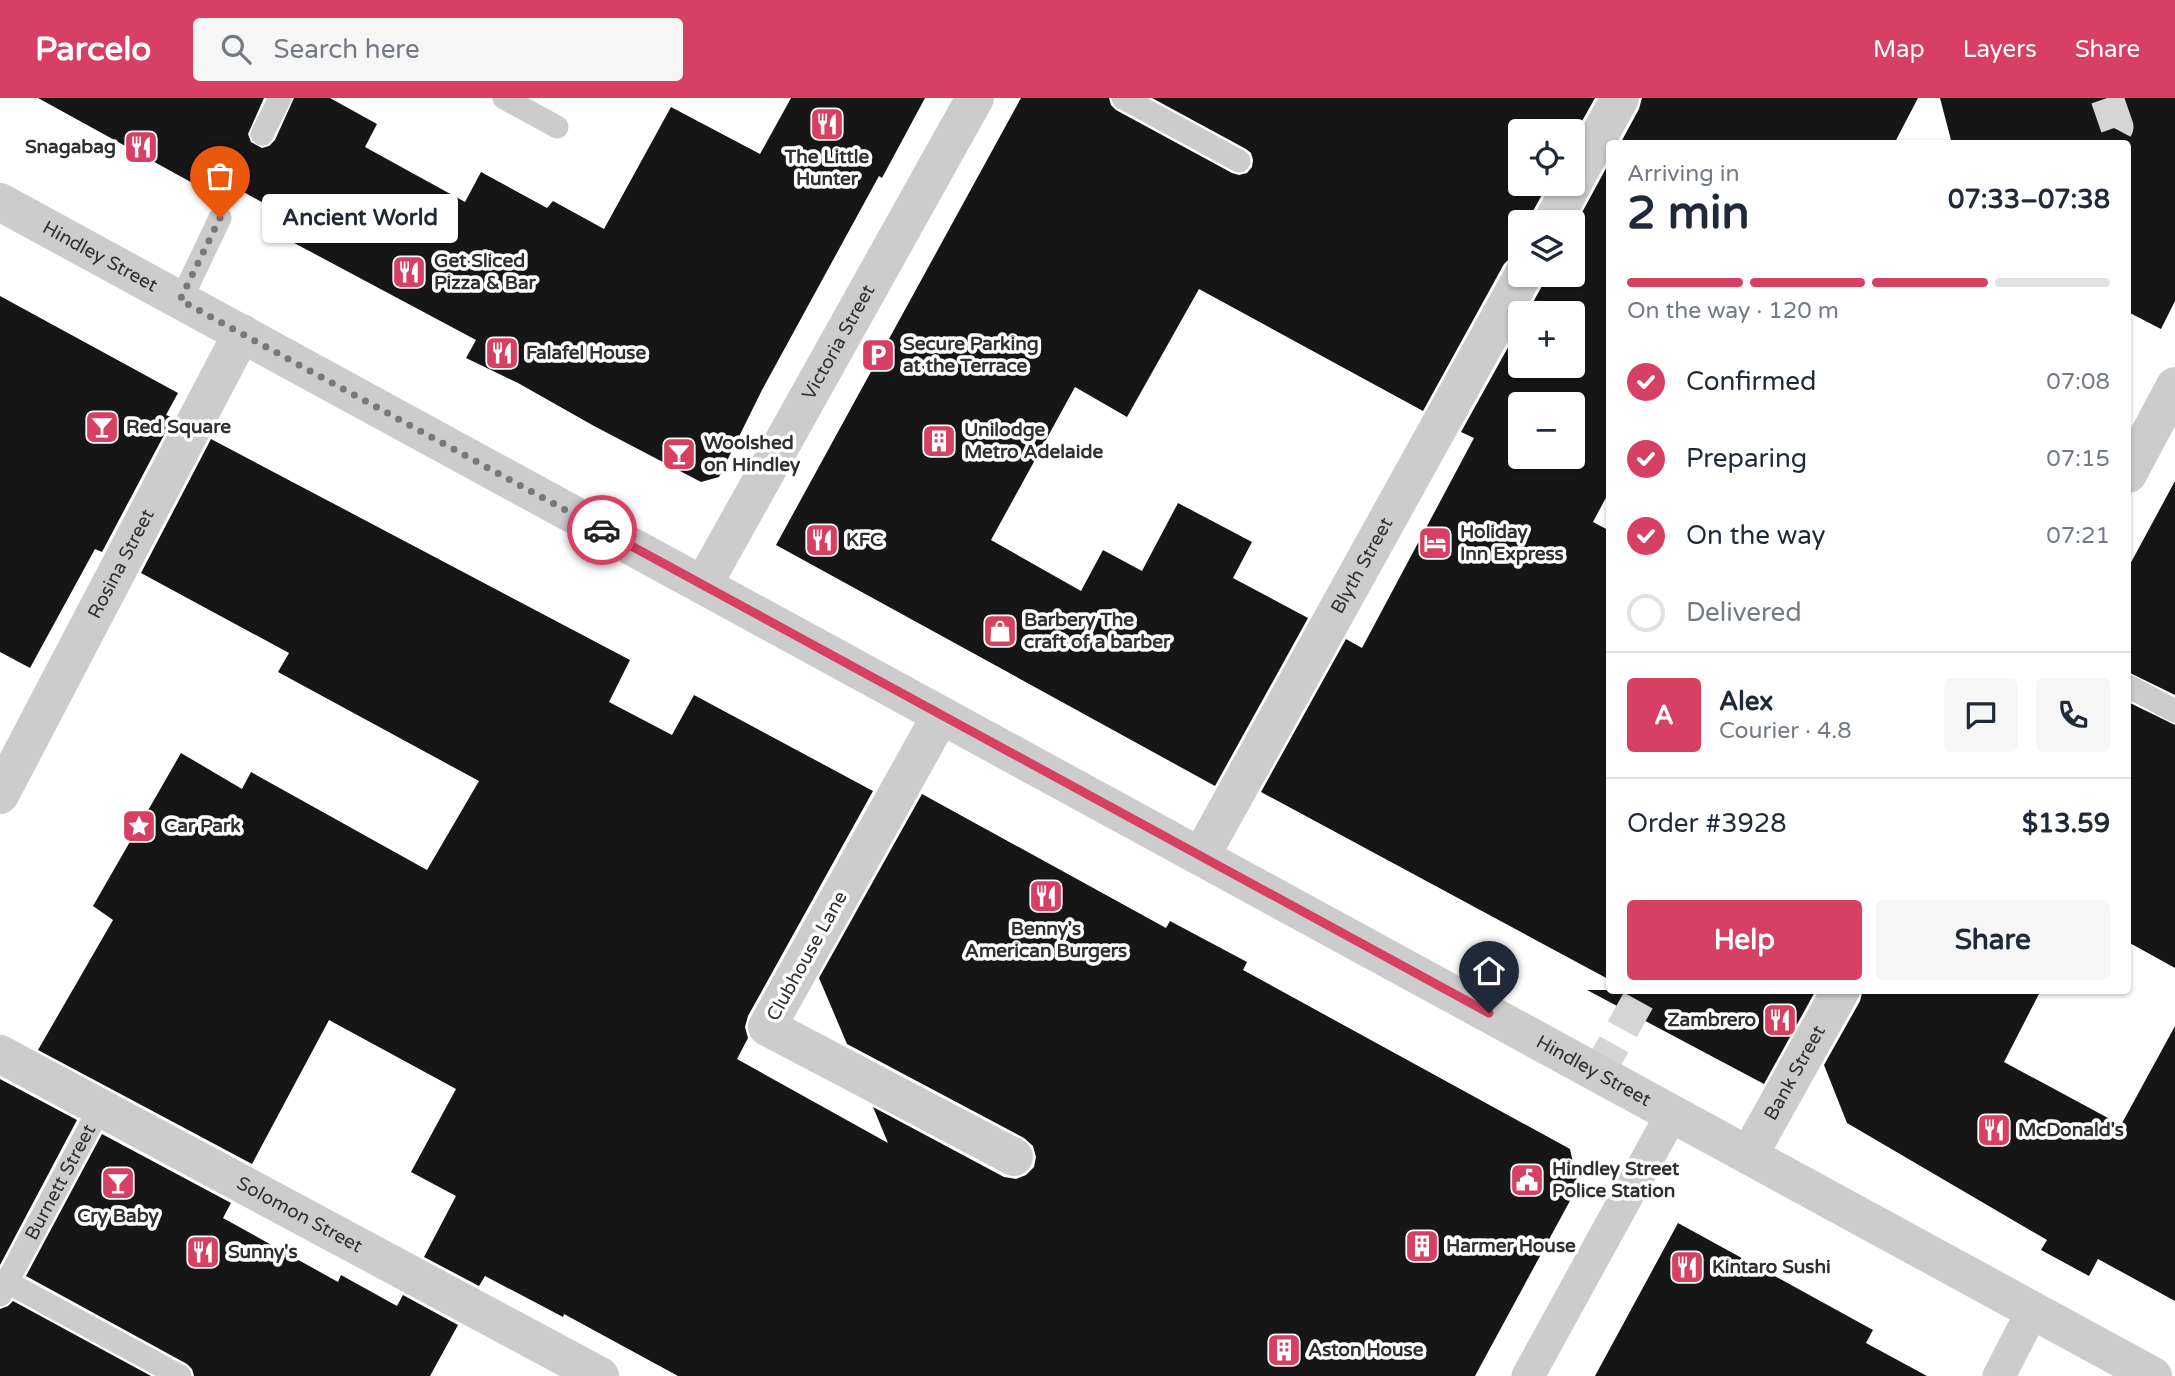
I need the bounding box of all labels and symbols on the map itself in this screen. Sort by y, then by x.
restaurant icon: The Little Hunter [808,105,846,143]
restaurant icon: Snagabag [122,128,160,166]
place label: Snagabag [25,136,116,159]
pin [190,146,250,218]
place label: The Little Hunter [784,146,869,190]
callout: Ancient World [262,194,458,242]
street label: Hindley Street [39,216,161,297]
place label: Get Sliced Pizza & Bar [434,250,537,294]
restaurant icon: Get Sliced Pizza & Bar [390,253,428,291]
street label: Victoria Street [798,281,880,404]
place label: Secure Parking at the Terrace [903,333,1039,377]
restaurant icon: Falafel House [483,334,521,372]
parking icon: Secure Parking at the Terrace [859,336,897,374]
place label: Falafel House [526,342,646,364]
bar icon: Red Square [83,408,121,446]
place label: Red Square [126,416,231,439]
place label: Unilodge Metro Adelaide [964,419,1103,463]
building icon: Unilodge Metro Adelaide [920,422,958,460]
place label: Woolshed on Hindley [704,432,801,477]
bar icon: Woolshed on Hindley [660,435,698,473]
courier [567,495,637,565]
street label: Rosina Street [83,505,159,622]
street label: Blyth Street [1326,514,1397,618]
restaurant icon: KFC [803,521,841,559]
place label: Holiday Inn Express [1460,521,1564,566]
hotel icon: Holiday Inn Express [1416,524,1454,562]
place label: KFC [846,529,883,551]
place label: Barbery The craft of a barber [1024,609,1171,653]
shop icon: Barbery The craft of a barber [981,612,1019,650]
place icon: Car Park [120,807,158,845]
place label: Car Park [164,815,241,837]
restaurant icon: Benny's American Burgers [1027,877,1065,915]
street label: Clubhouse Lane [762,887,852,1025]
place label: Benny's American Burgers [965,918,1127,963]
pin [1459,941,1519,1013]
restaurant icon: Zambrero [1761,1001,1799,1039]
place label: Zambrero [1667,1009,1756,1031]
street label: Bank Street [1760,1022,1830,1124]
street label: Hindley Street [1532,1031,1655,1111]
restaurant icon: McDonald's [1975,1111,2013,1149]
place label: McDonald's [2018,1119,2124,1141]
street label: Burnett Street [20,1120,100,1244]
place label: Hindley Street Police Station [1552,1158,1680,1202]
public building icon: Hindley Street Police Station [1508,1161,1546,1199]
bar icon: Cry Baby [99,1164,137,1202]
street label: Solomon Street [233,1172,366,1257]
place label: Cry Baby [77,1205,159,1228]
building icon: Harmer House [1403,1227,1441,1265]
restaurant icon: Sunny's [184,1233,222,1271]
place label: Harmer House [1446,1235,1576,1257]
place label: Sunny's [228,1241,298,1264]
restaurant icon: Kintaro Sushi [1668,1248,1706,1286]
place label: Kintaro Sushi [1712,1256,1831,1278]
building icon: Aston House [1265,1331,1303,1369]
place label: Aston House [1308,1339,1424,1361]

